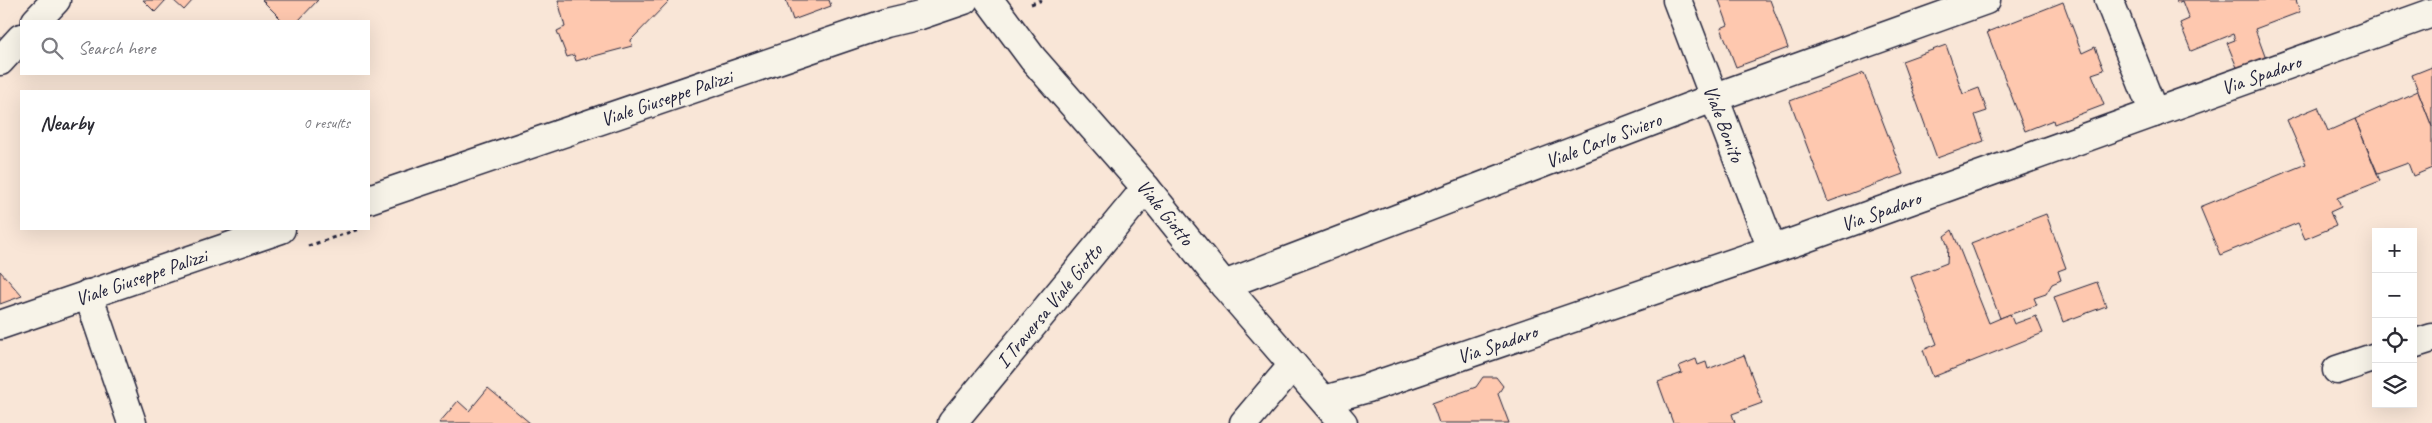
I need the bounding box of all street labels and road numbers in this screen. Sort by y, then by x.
street label: Via Spadaro [2218,48,2306,101]
street label: Viale Giuseppe Palizzi [597,64,738,132]
street label: Viale Bonito [1698,82,1750,166]
street label: Viale Carlo Siviero [1542,107,1666,174]
street label: Viale Giotto [1131,174,1200,251]
street label: Via Spadaro [1838,185,1926,237]
street label: I Traversa Viale Giotto [991,238,1108,373]
street label: Viale Giuseppe Palizzi [72,243,212,311]
street label: Via Spadaro [1454,318,1542,370]

